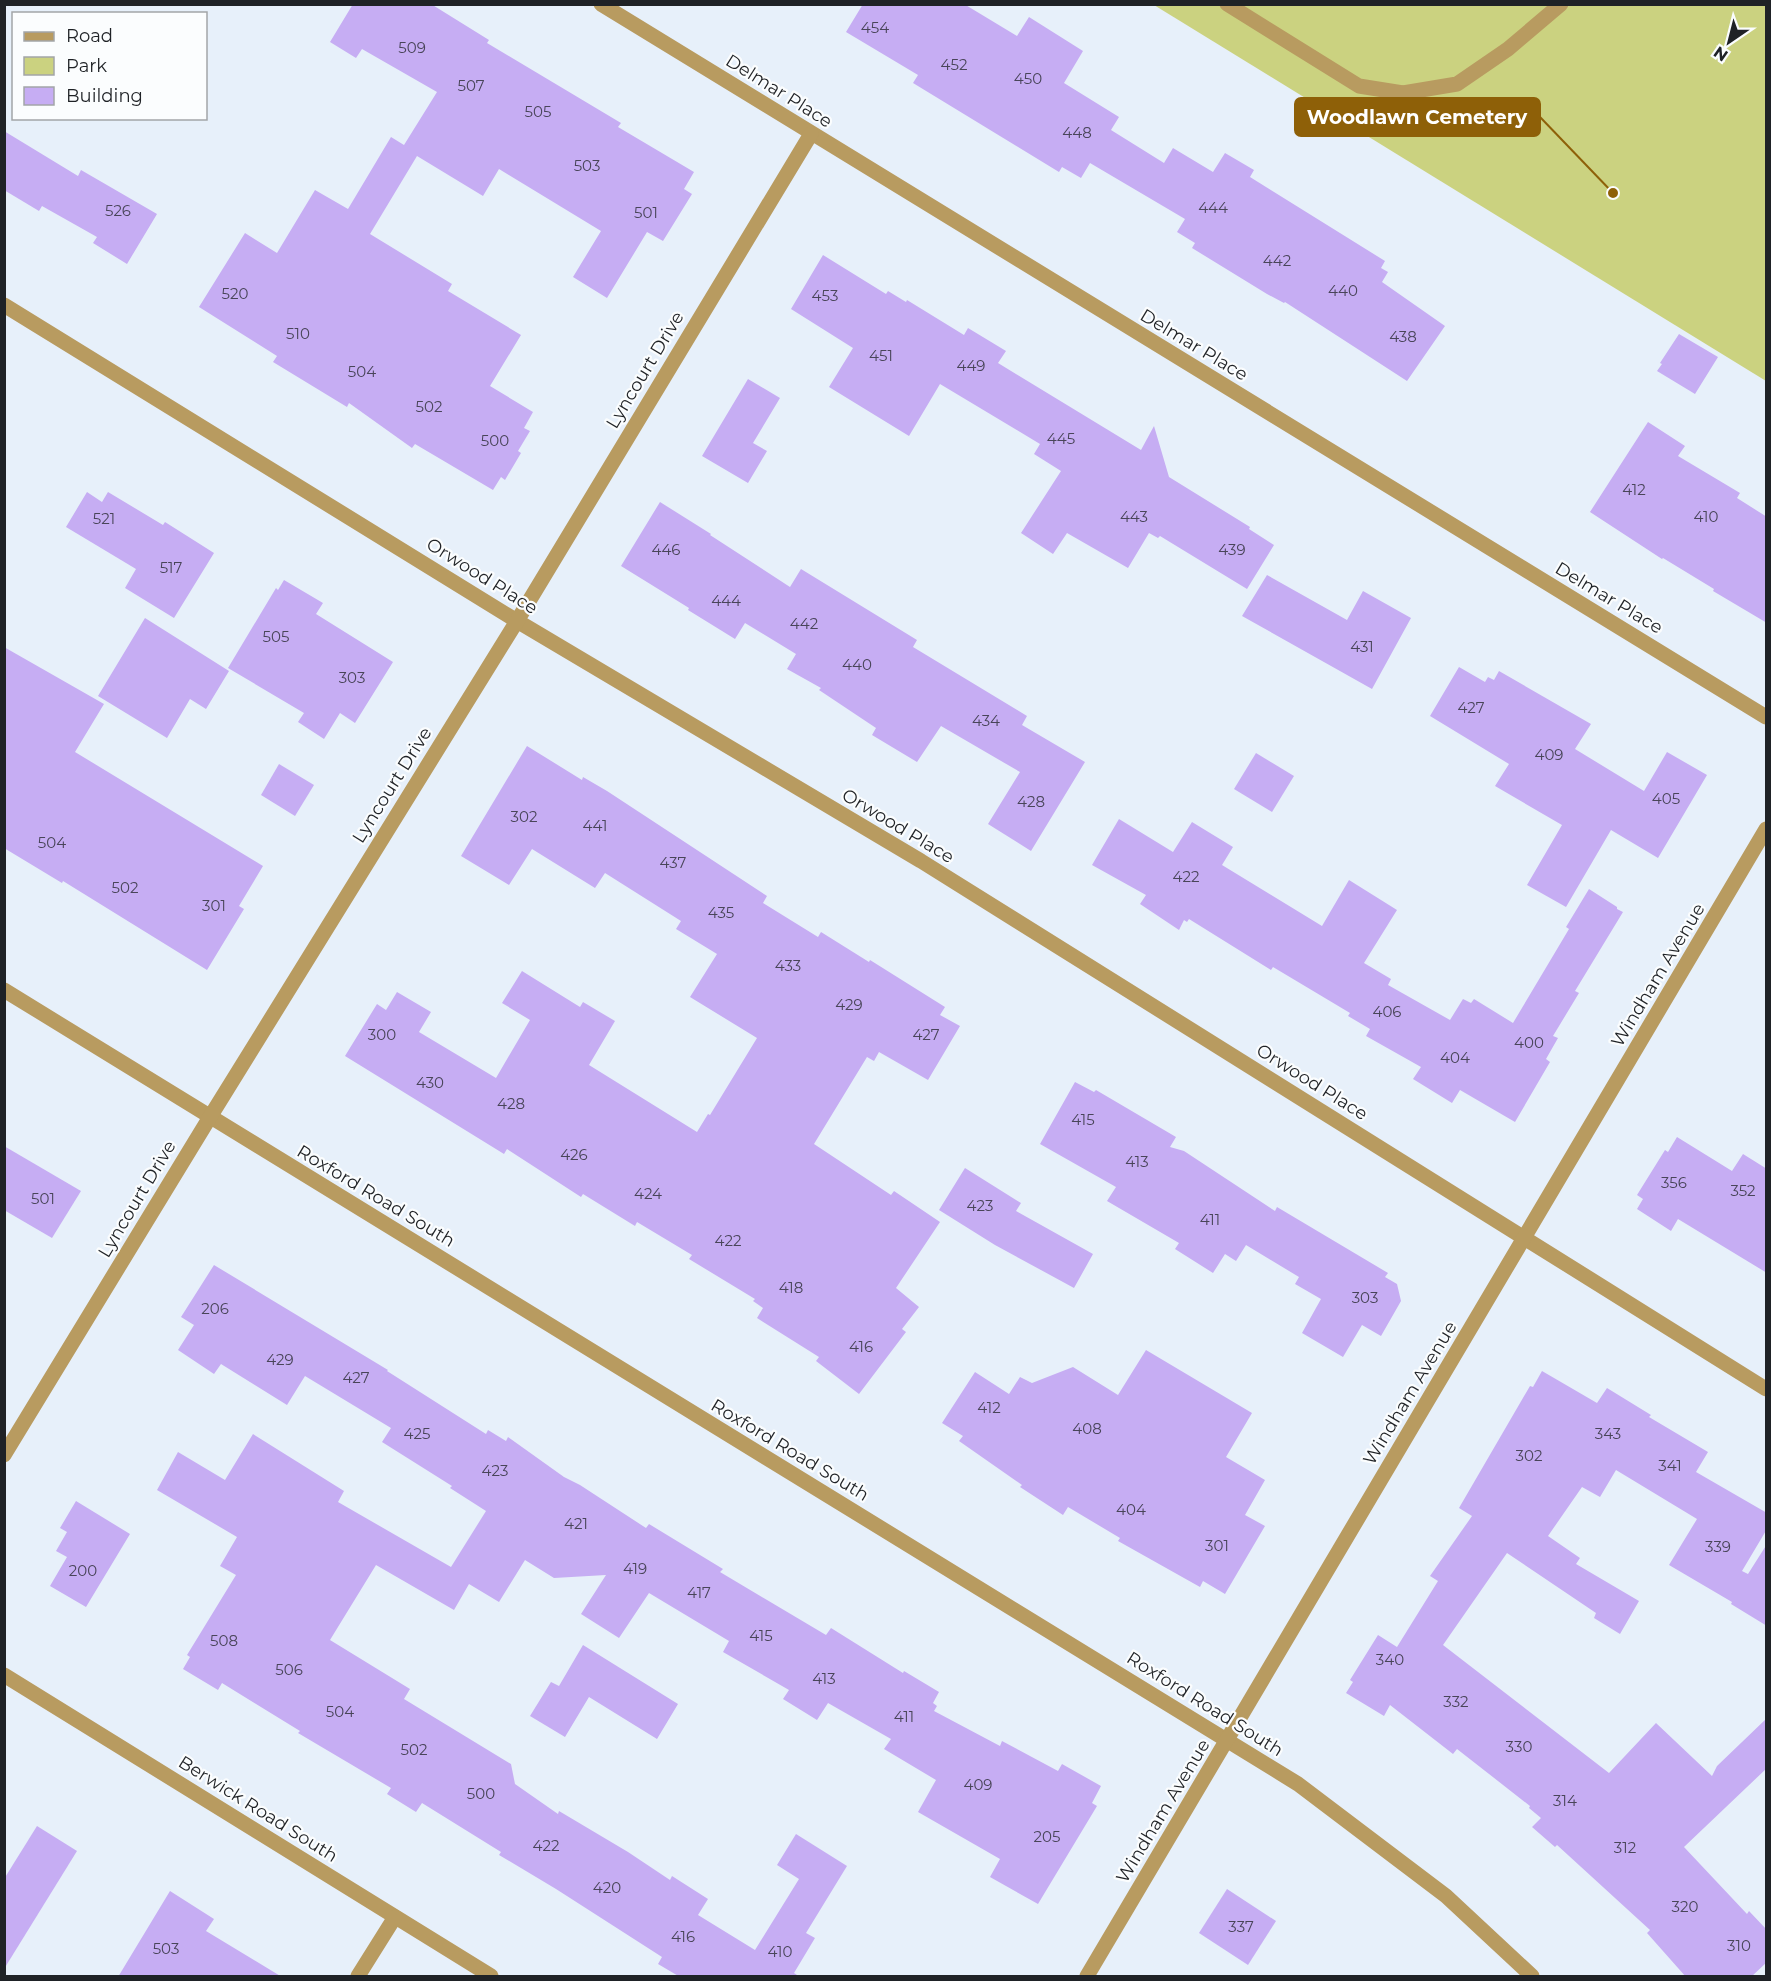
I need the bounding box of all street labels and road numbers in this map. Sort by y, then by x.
street label: Delmar Place [722,49,836,133]
street label: Delmar Place [1136,304,1252,386]
street label: Lyncourt Drive [601,307,689,432]
street label: Orwood Place [422,533,542,619]
street label: Delmar Place [1551,557,1667,639]
street label: Lyncourt Drive [348,723,437,847]
street label: Orwood Place [838,784,958,868]
street label: Windham Avenue [1606,899,1710,1051]
street label: Orwood Place [1252,1039,1372,1125]
street label: Lyncourt Drive [93,1136,181,1261]
street label: Roxford Road South [293,1140,459,1252]
street label: Windham Avenue [1358,1317,1462,1469]
street label: Roxford Road South [707,1394,873,1506]
street label: Roxford Road South [1123,1647,1287,1761]
street label: Windham Avenue [1111,1735,1215,1887]
street label: Berwick Road South [174,1751,342,1867]

